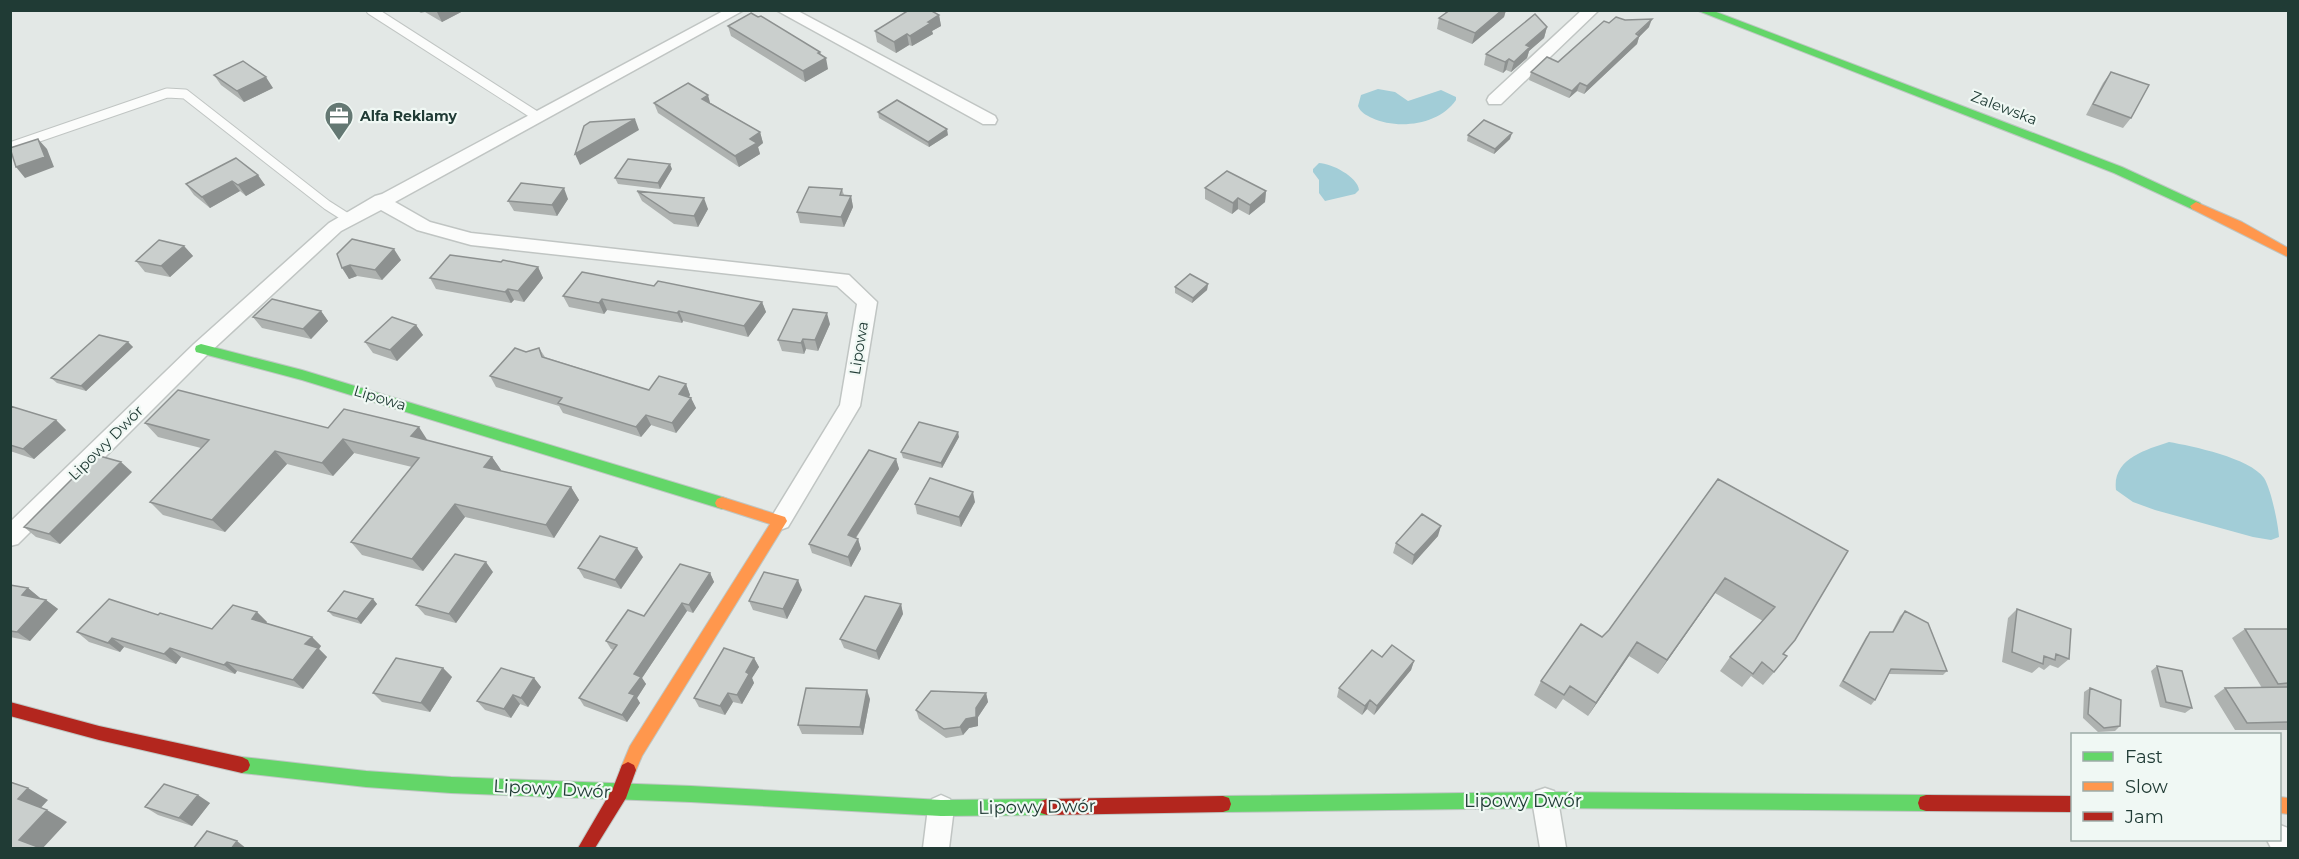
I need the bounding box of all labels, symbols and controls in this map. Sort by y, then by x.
street label: Zalewska [1968,86,2040,129]
office icon: Alfa Reklamy [323,100,355,142]
place label: Alfa Reklamy [359,107,458,125]
street label: Lipowa [845,320,872,376]
street label: Lipowa [352,381,409,414]
street label: Lipowy Dwór [64,401,147,484]
legend [2071,733,2281,841]
text: Fast [2125,746,2163,768]
street label: Lipowy Dwór [493,775,611,803]
text: Slow [2125,776,2168,798]
street label: Lipowy Dwór [1464,790,1582,812]
street label: Lipowy Dwór [978,795,1096,819]
text: Jam [2124,806,2164,828]

